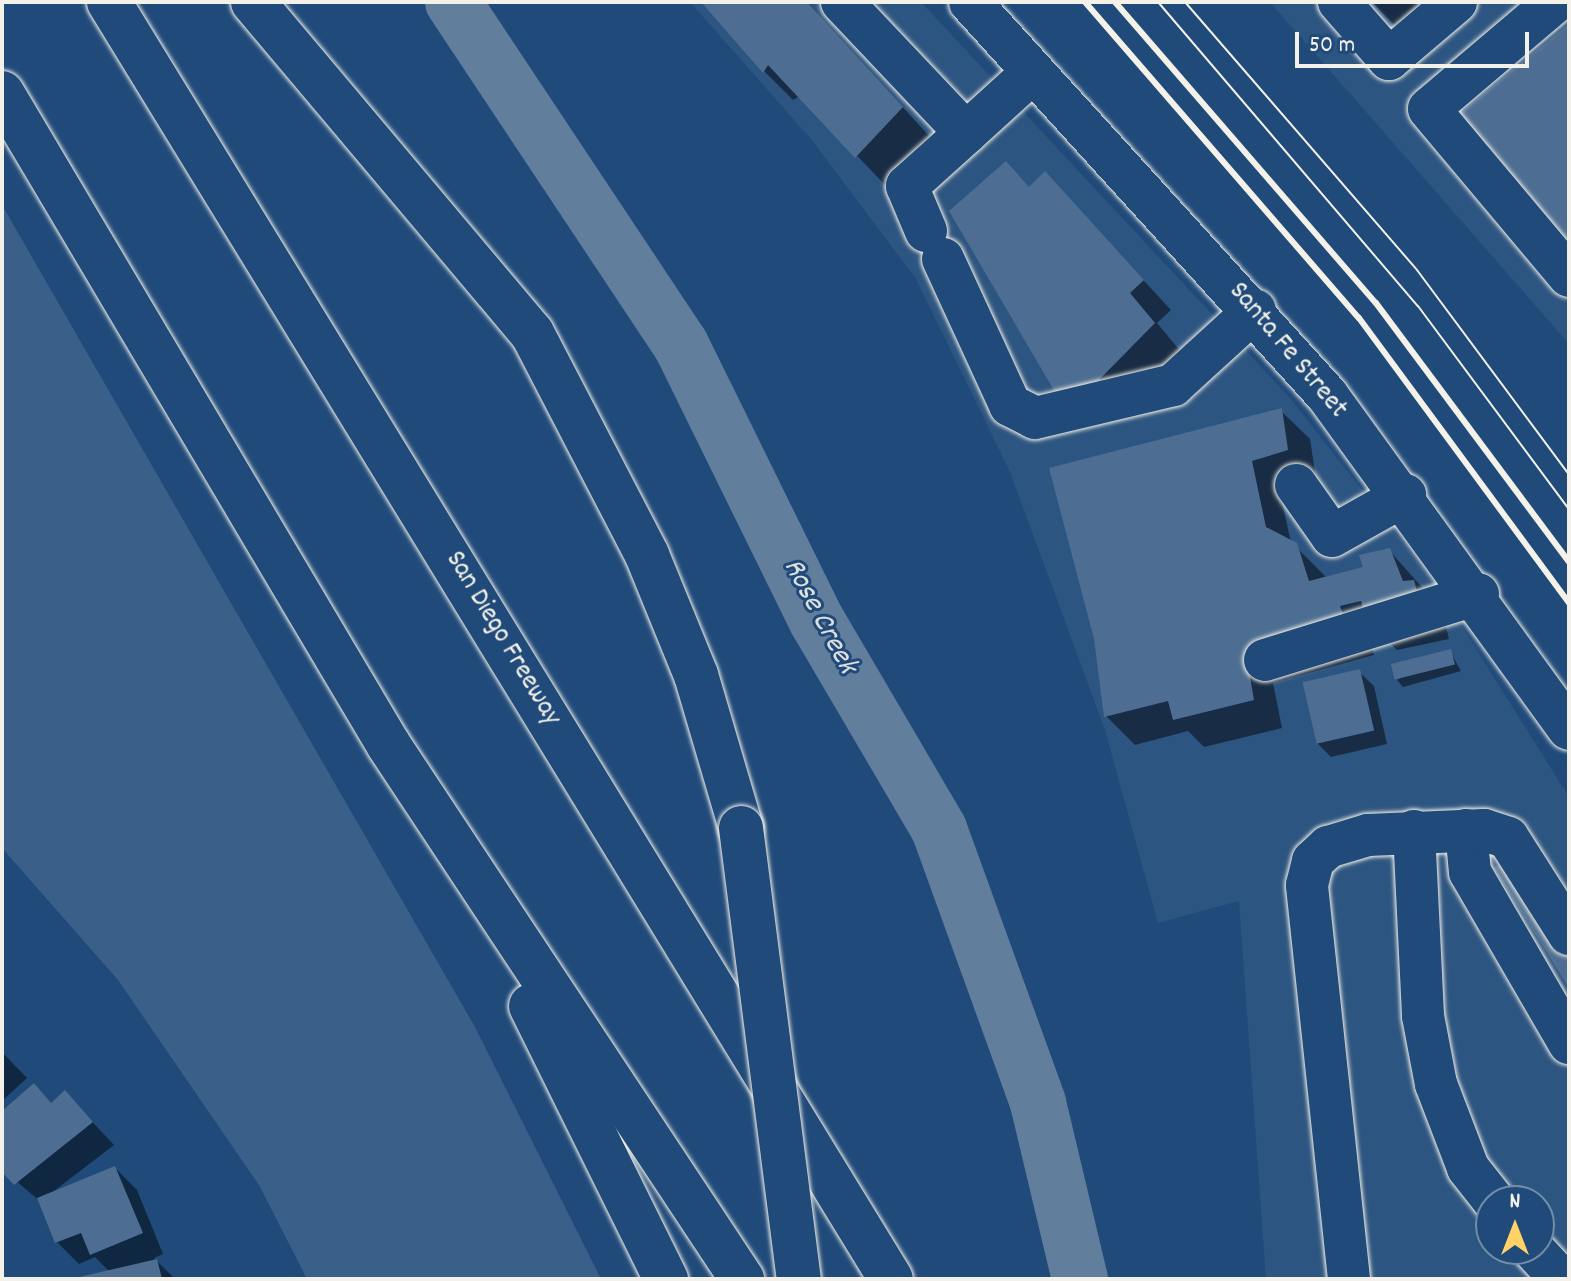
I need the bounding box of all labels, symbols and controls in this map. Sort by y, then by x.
scale bar [1299,16,1533,66]
text: 50 m [1309,29,1355,63]
street label: Santa Fe Street [1220,276,1354,426]
street label: San Diego Freeway [437,546,567,732]
water label: Rose Creek [773,553,863,681]
north arrow [1475,1185,1555,1265]
text: N [1510,1187,1520,1218]

